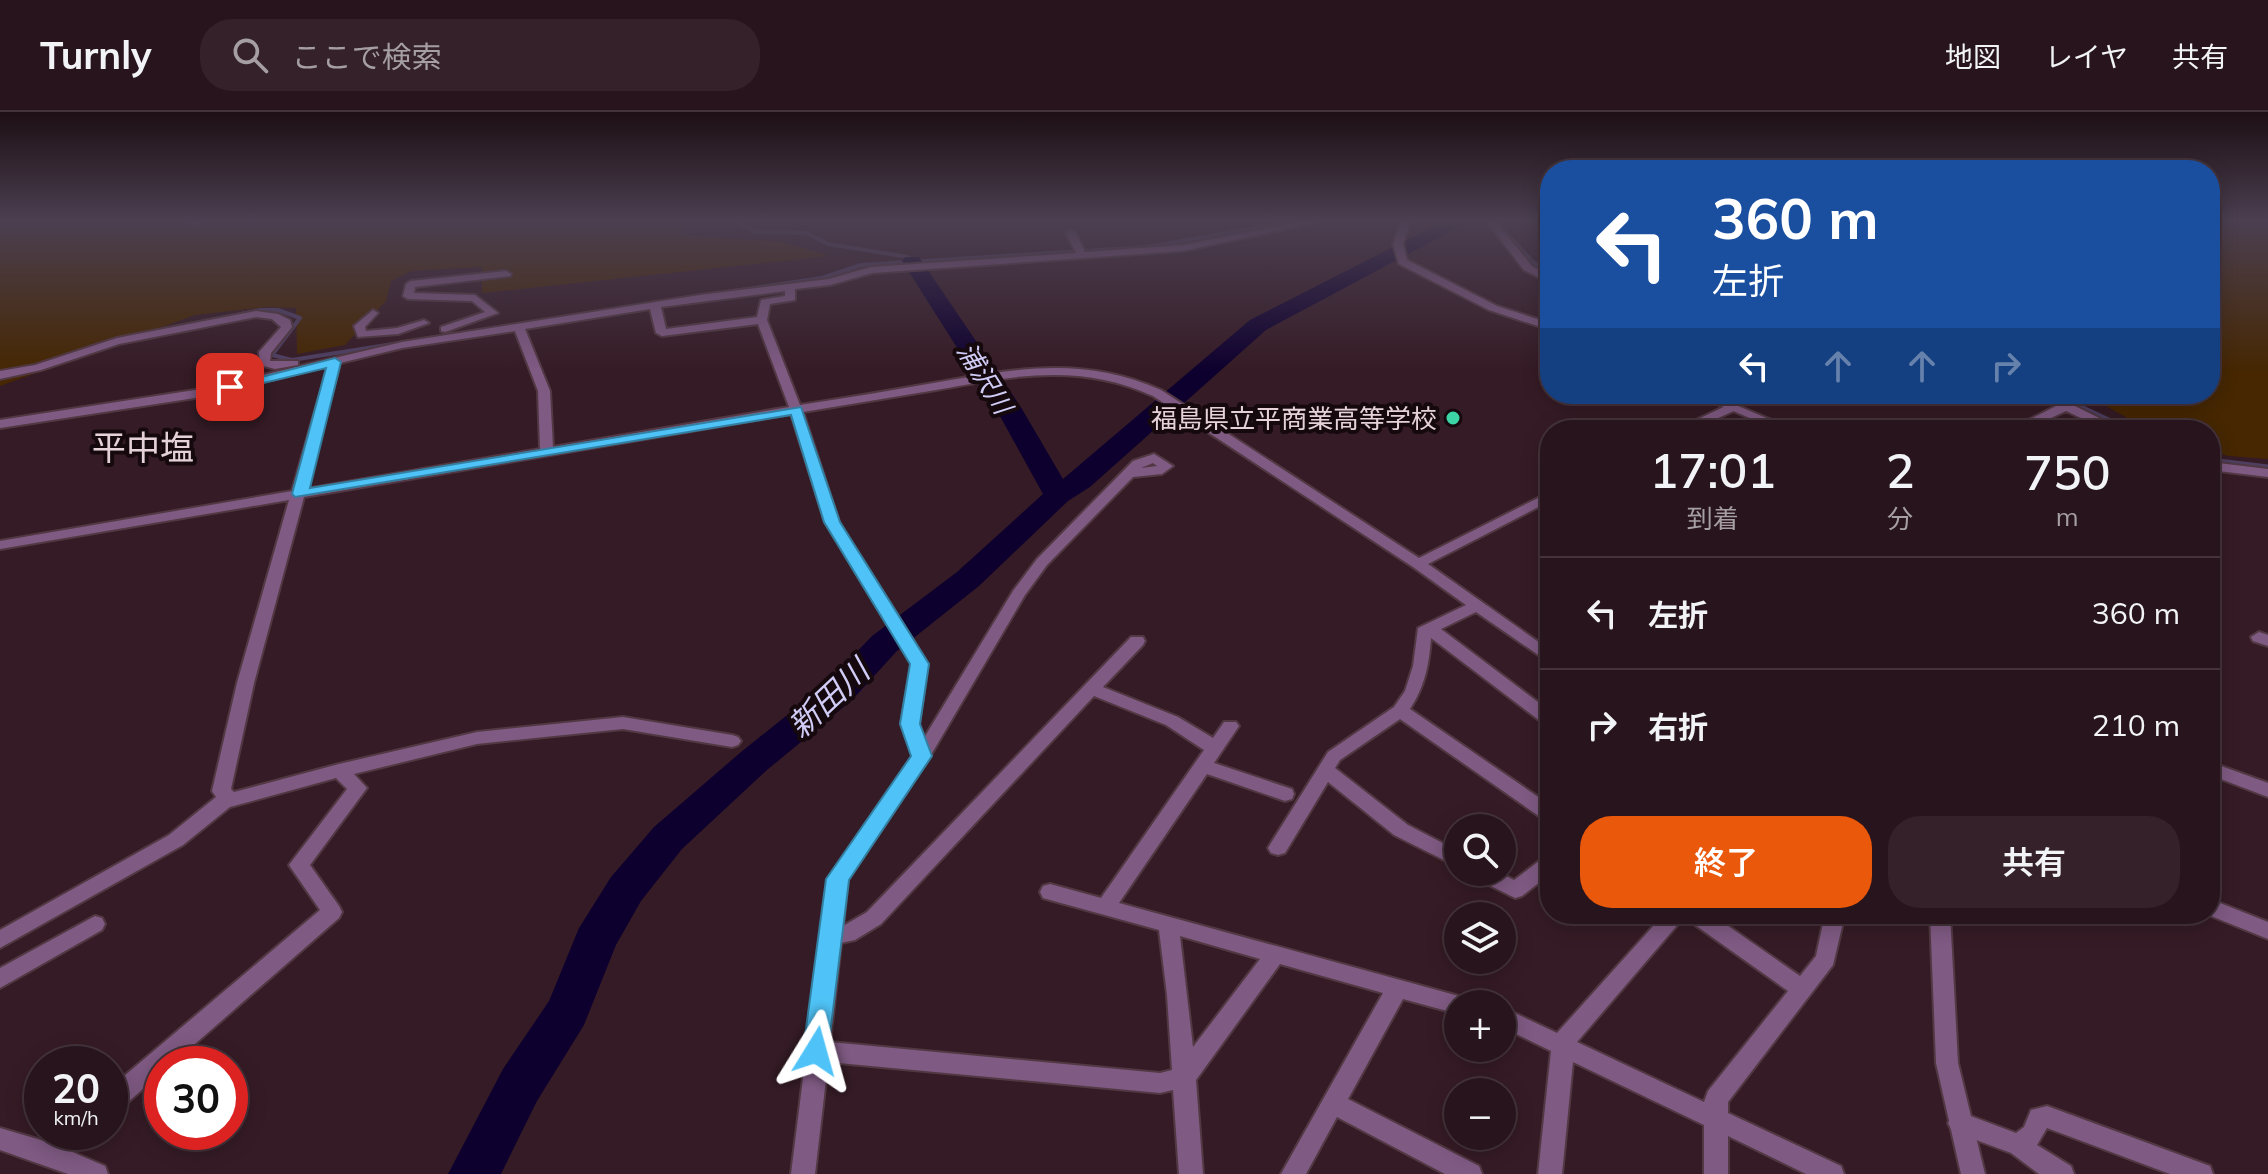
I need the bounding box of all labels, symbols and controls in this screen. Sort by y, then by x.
search box [200,19,760,91]
text: Turnly [40,31,152,79]
icon: search [228,33,272,77]
text: ここで検索 [292,38,442,76]
text: 地図 [1945,39,2001,74]
text: レイヤ [2045,39,2128,74]
text: 共有 [2172,39,2228,74]
text: 360 m [1712,183,1879,253]
icon: left [1580,192,1684,296]
text: 左折 [1712,258,1784,303]
water label: 浦沢川 [950,336,1021,422]
icon: left [1732,344,1776,388]
icon: ahead [1816,344,1860,388]
icon: ahead [1900,344,1944,388]
icon: right [1984,344,2028,388]
pin [196,353,264,421]
icon: arrive [208,365,252,409]
place label: 福島県立平商業高等学校 [1151,402,1437,435]
marker: 福島県立平商業高等学校 [1444,409,1462,427]
district label: 平中塩 [92,426,194,469]
text: 17:01 [1650,440,1776,500]
text: 2 [1886,440,1914,500]
text: 750 [2024,442,2110,502]
text: m [2056,500,2079,533]
text: 到着 [1687,502,1739,535]
text: 分 [1887,502,1913,535]
icon: left [1580,591,1624,635]
text: 360 m [2092,594,2180,632]
text: 左折 [1648,596,1708,634]
water label: 新田川 [779,649,879,745]
icon: right [1580,703,1624,747]
text: 210 m [2092,706,2180,744]
text: 右折 [1648,708,1708,746]
map controls [1444,814,1516,1150]
button: search [1444,814,1516,886]
button: 終了 [1580,816,1872,908]
button: 共有 [1888,816,2180,908]
button: layers [1444,902,1516,974]
button: + [1444,990,1516,1062]
position arrow [774,1009,858,1093]
speed limit sign: 30 [144,1046,248,1150]
text: 20 [52,1063,100,1113]
button: − [1444,1078,1516,1150]
text: km/h [53,1105,99,1130]

